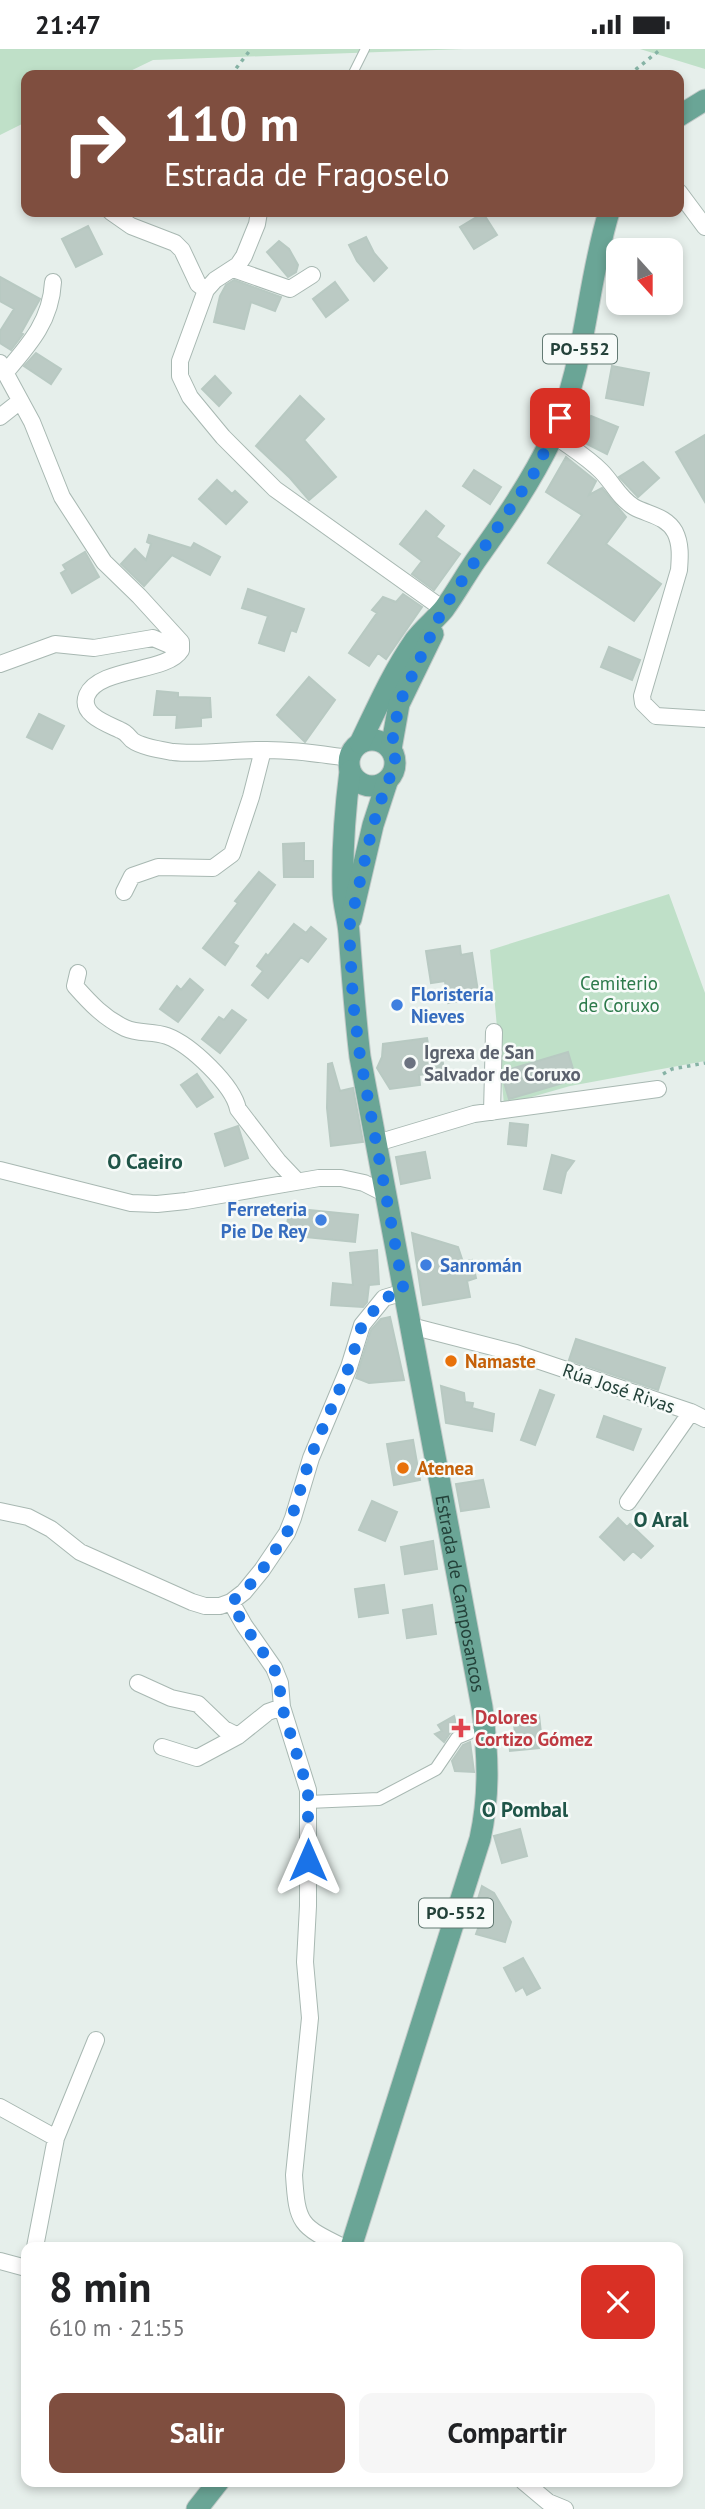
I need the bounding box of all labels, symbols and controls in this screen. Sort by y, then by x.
text: 21:47 [35,8,101,41]
text: 110 m [164,91,299,155]
icon: right [49,98,140,189]
text: Estrada de Fragoselo [164,153,450,195]
north arrow [606,238,682,315]
map controls [606,238,683,315]
road number: PO-552 [543,335,617,363]
pin [530,388,590,448]
icon: arrive [541,399,579,437]
park label: Cemiterio de Coruxo [578,971,660,1017]
place label: Floristería Nieves [411,982,494,1028]
marker: Floristería Nieves [389,997,405,1013]
place label: Igrexa de San Salvador de Coruxo [424,1040,581,1086]
marker: Igrexa de San Salvador de Coruxo [402,1055,418,1071]
district label: O Caeiro [107,1148,183,1175]
place label: Ferreteria Pie De Rey [221,1197,308,1243]
marker: Ferreteria Pie De Rey [313,1212,329,1228]
place label: Sanromán [440,1253,522,1277]
marker: Sanromán [418,1257,434,1273]
place label: Namaste [465,1349,536,1373]
marker: Namaste [443,1353,459,1369]
street label: Rúa José Rivas [560,1358,678,1418]
place label: Atenea [417,1456,474,1480]
marker: Atenea [395,1460,411,1476]
street label: Estrada de Camposancos [430,1493,491,1694]
district label: O Aral [634,1506,689,1533]
place label: Dolores Cortizo Gómez [475,1705,593,1751]
marker: Dolores Cortizo Gómez [453,1720,469,1736]
district label: O Pombal [482,1796,569,1823]
position arrow [271,1823,345,1897]
road number: PO-552 [419,1899,493,1927]
text: 8 min [49,2259,151,2314]
button: close [581,2265,655,2339]
text: 610 m · 21:55 [49,2313,185,2342]
button: Salir [49,2393,345,2473]
button: Compartir [359,2393,655,2473]

